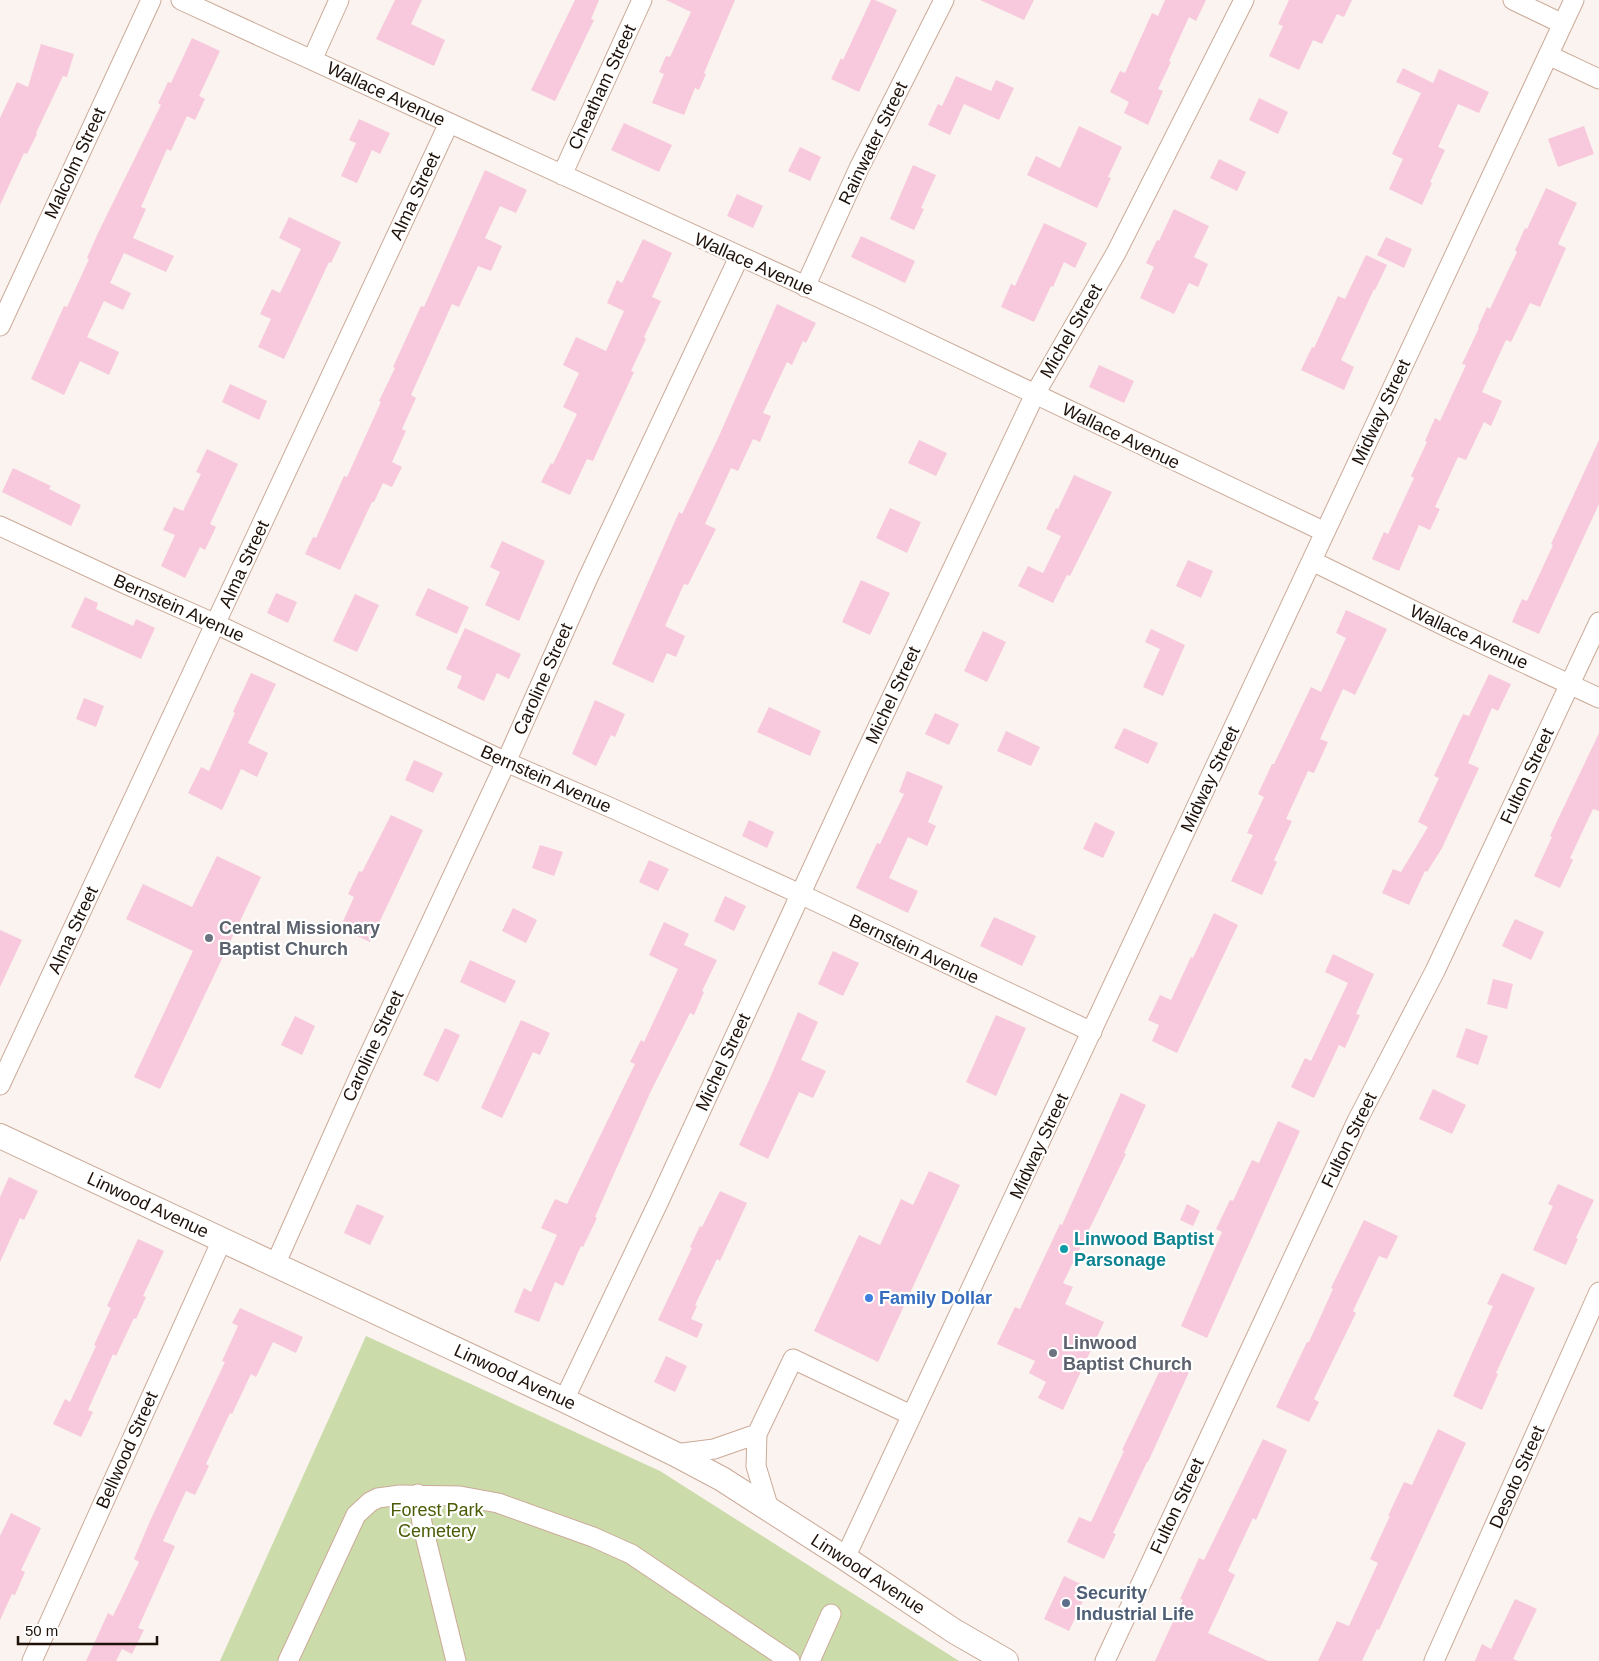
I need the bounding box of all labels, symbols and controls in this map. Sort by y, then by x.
street label: Cheatham Street [564,21,640,153]
street label: Wallace Avenue [324,58,448,130]
street label: Rainwater Street [835,78,911,208]
street label: Malcolm Street [41,104,109,222]
street label: Alma Street [386,149,444,243]
street label: Wallace Avenue [691,229,817,299]
street label: Michel Street [1036,281,1106,381]
street label: Midway Street [1348,356,1414,468]
street label: Wallace Avenue [1059,399,1183,473]
street label: Alma Street [215,517,273,611]
street label: Bernstein Avenue [111,570,247,646]
street label: Wallace Avenue [1407,601,1531,673]
street label: Caroline Street [509,620,577,738]
street label: Michel Street [862,643,924,747]
street label: Midway Street [1177,723,1243,835]
street label: Fulton Street [1496,725,1558,827]
street label: Bernstein Avenue [478,741,614,817]
street label: Alma Street [44,883,102,977]
street label: Bernstein Avenue [846,910,982,988]
place label: Central Missionary Baptist Church [219,918,380,959]
marker: Central Missionary Baptist Church [203,932,215,944]
street label: Caroline Street [339,987,407,1105]
street label: Michel Street [692,1010,754,1114]
street label: Fulton Street [1317,1089,1381,1191]
street label: Midway Street [1006,1090,1072,1202]
street label: Linwood Avenue [84,1168,212,1242]
place label: Linwood Baptist Parsonage [1074,1229,1214,1270]
marker: Linwood Baptist Parsonage [1058,1243,1070,1255]
place label: Family Dollar [879,1288,992,1308]
marker: Family Dollar [863,1292,875,1304]
place label: Linwood Baptist Church [1063,1333,1192,1374]
street label: Linwood Avenue [451,1340,579,1414]
marker: Linwood Baptist Church [1047,1347,1059,1359]
street label: Bellwood Street [92,1388,162,1512]
street label: Desoto Street [1485,1423,1549,1531]
street label: Fulton Street [1146,1455,1208,1557]
park label: Forest Park Cemetery [390,1500,485,1541]
street label: Linwood Avenue [807,1530,929,1618]
place label: Security Industrial Life [1076,1583,1194,1624]
marker: Security Industrial Life [1060,1597,1072,1609]
scale bar [18,1614,156,1646]
text: 50 m [25,1622,58,1639]

